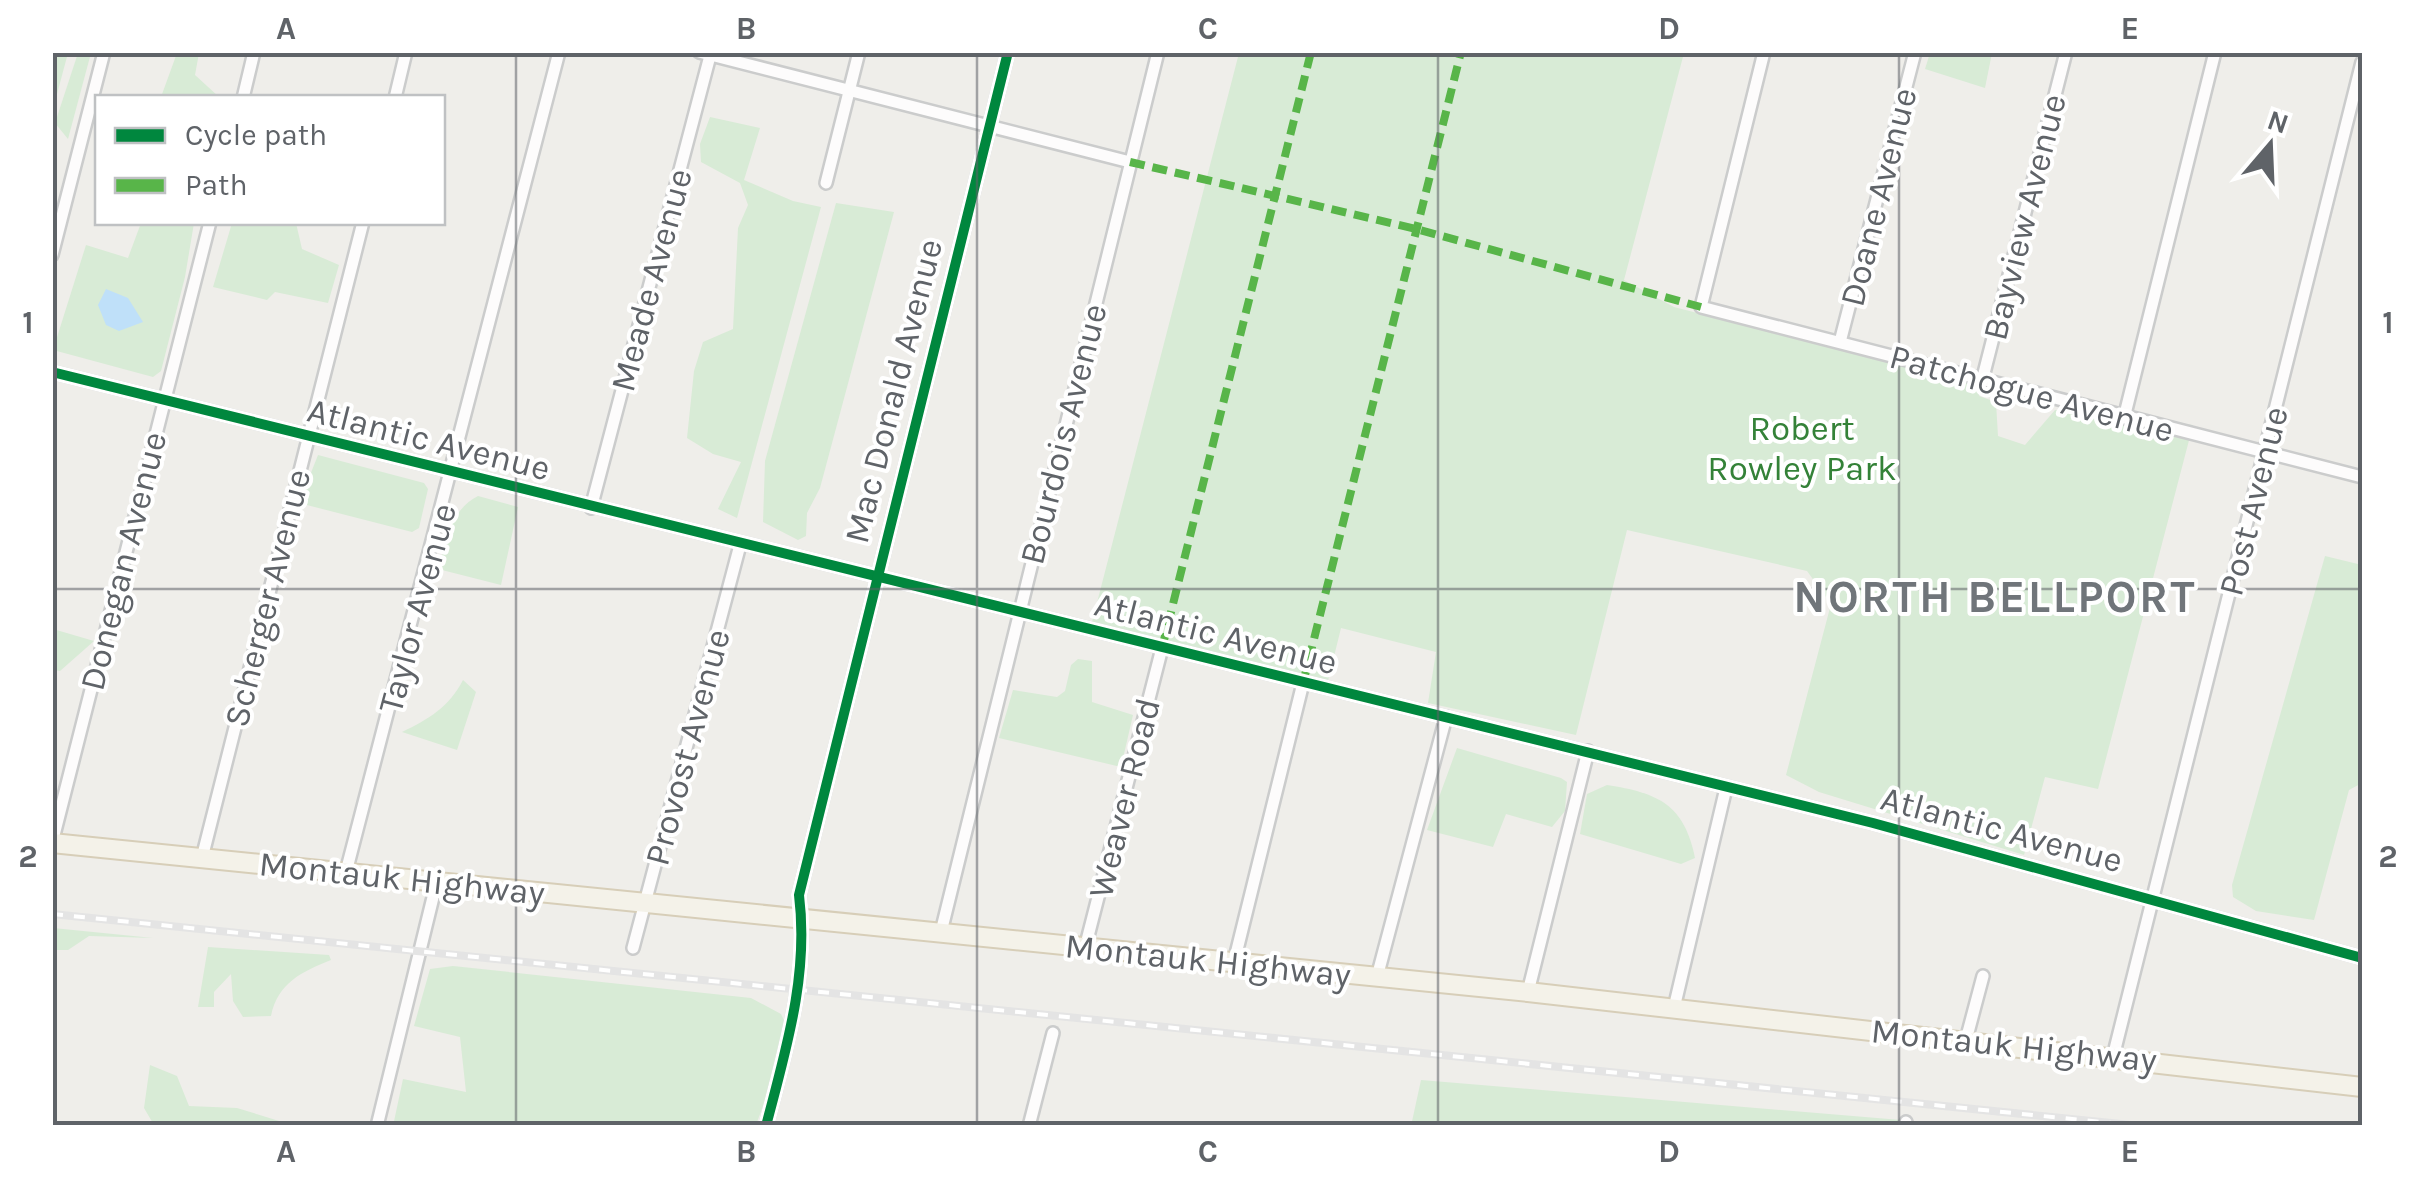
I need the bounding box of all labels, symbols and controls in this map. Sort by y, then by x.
text: A [276,10,296,47]
text: B [736,10,756,47]
text: C [1198,10,1218,47]
text: D [1658,10,1680,47]
text: E [2121,10,2139,47]
street label: Doane Avenue [1831,83,1925,311]
street label: Bayview Avenue [1974,90,2075,344]
legend [95,95,445,225]
north arrow [2220,95,2320,195]
text: N [2263,103,2293,141]
text: Cycle path [185,117,327,153]
street label: Meade Avenue [602,164,701,396]
text: Path [185,167,248,203]
street label: Mac Donald Avenue [836,235,951,547]
street label: Bourdois Avenue [1011,300,1116,569]
text: 1 [22,304,34,341]
text: 1 [2382,304,2394,341]
street label: Patchogue Avenue [1885,336,2178,451]
street label: Atlantic Avenue [303,390,554,489]
street label: Post Avenue [2210,402,2297,600]
park label: Robert Rowley Park [1707,408,1897,489]
street label: Donegan Avenue [72,428,175,695]
street label: Scherger Avenue [216,465,319,731]
street label: Taylor Avenue [370,499,465,717]
district label: NORTH BELLPORT [1793,571,2197,623]
street label: Atlantic Avenue [1090,584,1341,683]
street label: Provost Avenue [636,625,739,870]
street label: Weaver Road [1080,694,1169,902]
street label: Atlantic Avenue [1876,778,2127,881]
text: 2 [18,838,38,875]
text: 2 [2378,838,2398,875]
street label: Montauk Highway [257,843,547,914]
street label: Montauk Highway [1063,925,1353,996]
street label: Montauk Highway [1869,1010,2159,1081]
text: A [276,1133,296,1170]
text: B [736,1133,756,1170]
text: C [1198,1133,1218,1170]
text: D [1658,1133,1680,1170]
text: E [2121,1133,2139,1170]

